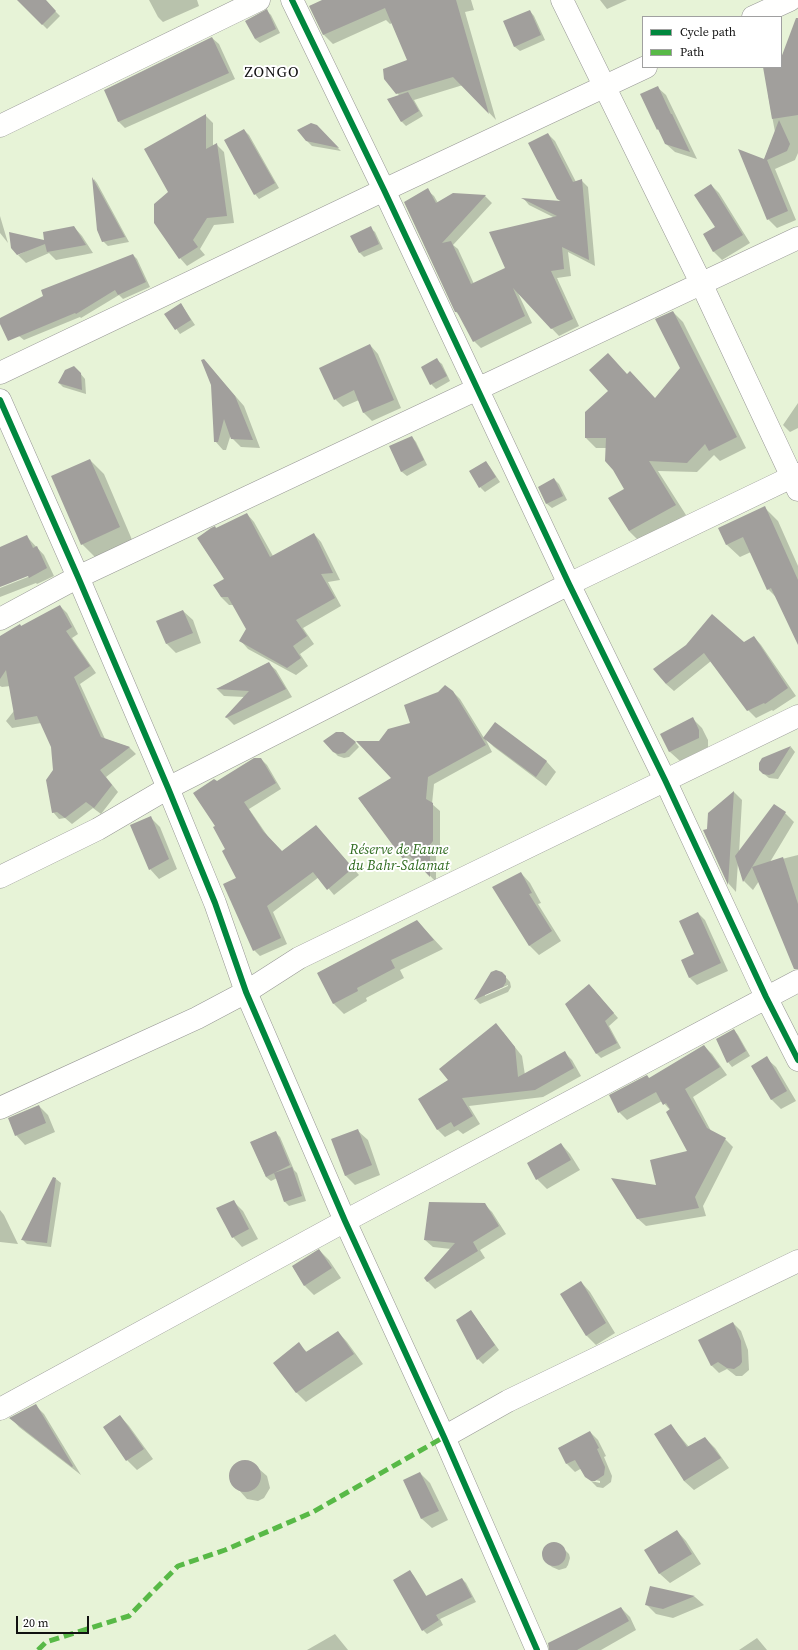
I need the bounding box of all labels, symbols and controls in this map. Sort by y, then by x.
legend [642,16,782,68]
text: Cycle path [680,24,736,40]
text: Path [680,44,704,60]
district label: ZONGO [244,64,300,82]
park label: Réserve de Faune du Bahr-Salamat [349,842,449,874]
scale bar [18,1608,91,1634]
text: 20 m [23,1615,49,1631]

